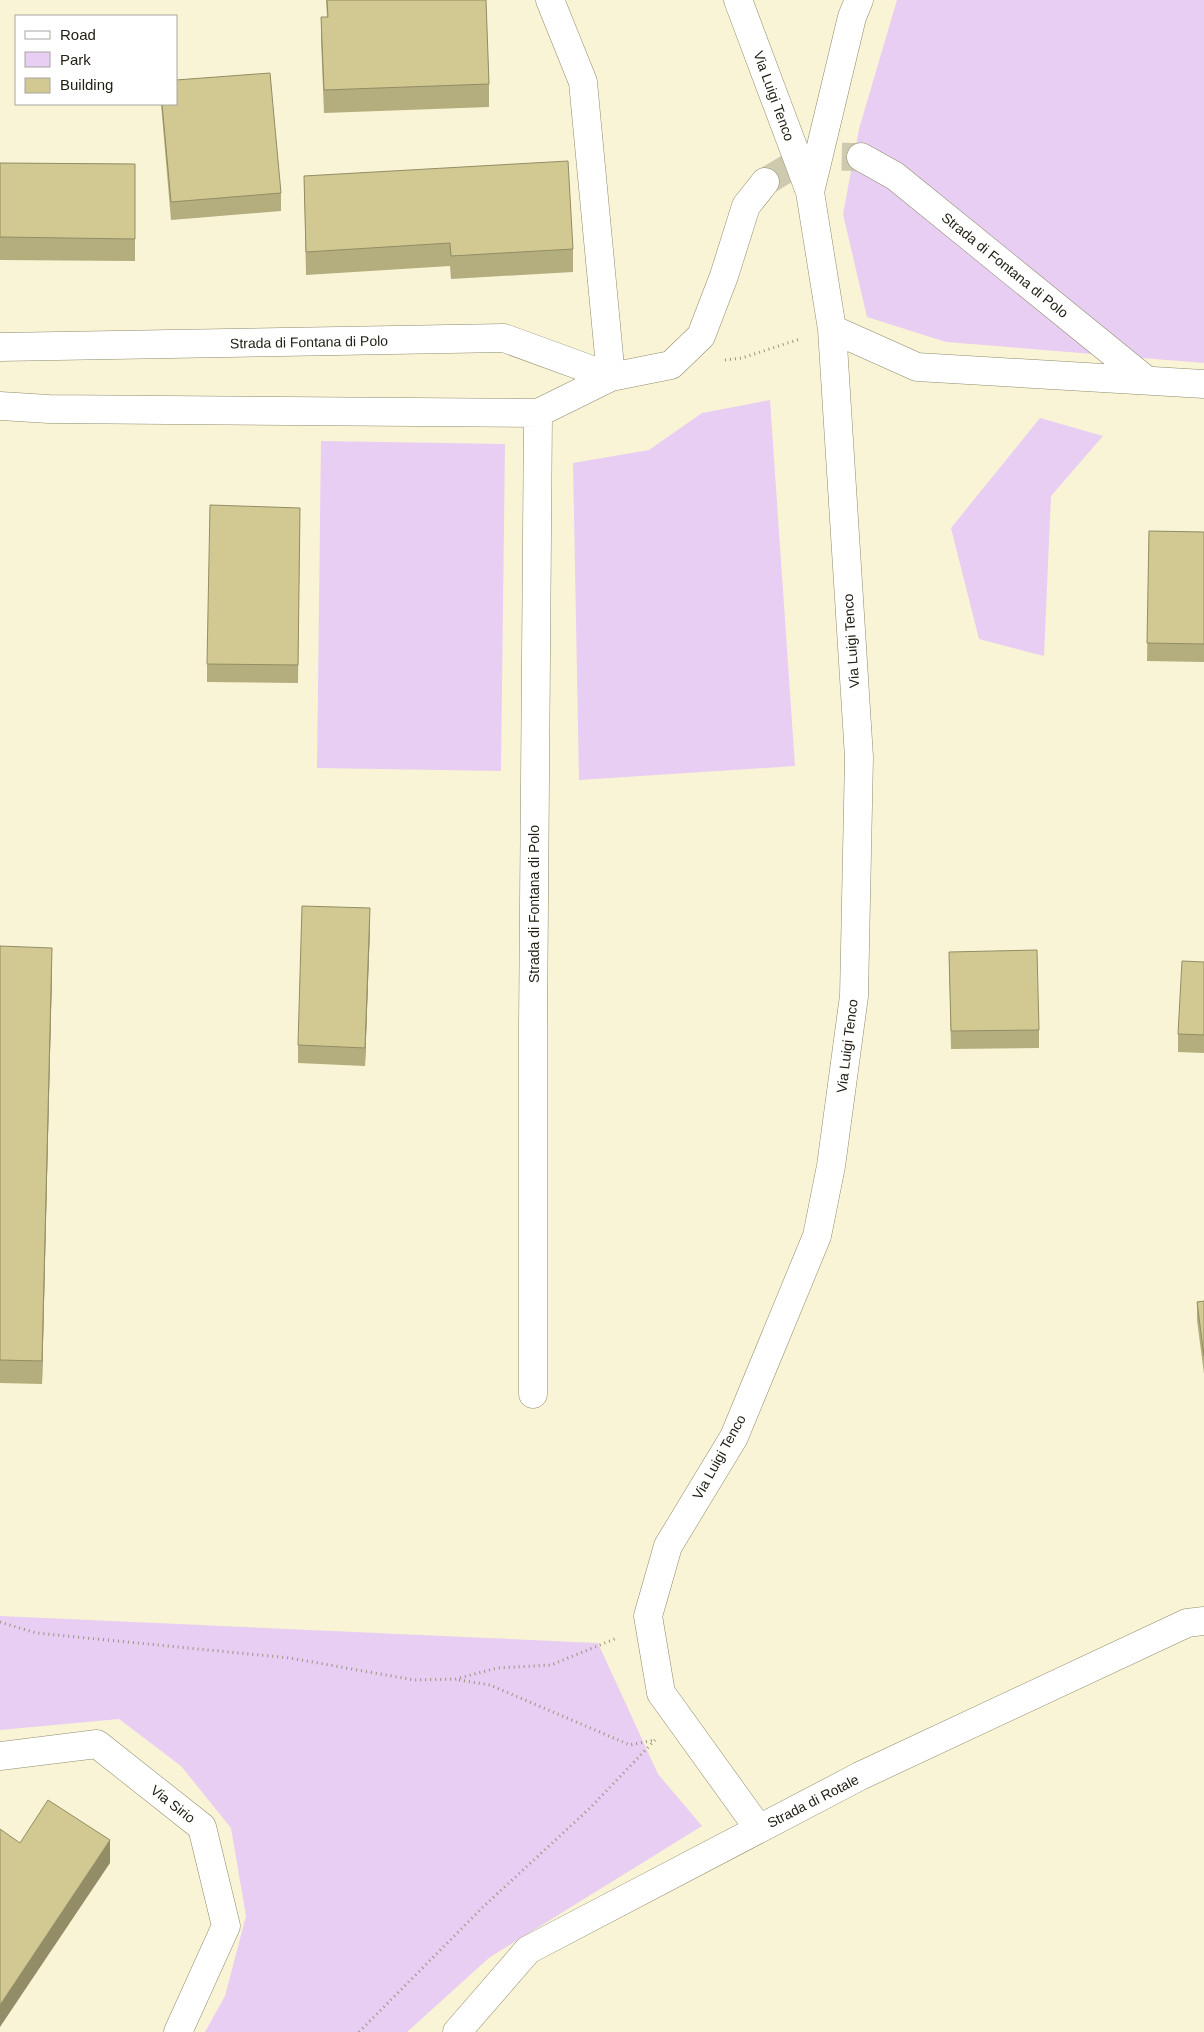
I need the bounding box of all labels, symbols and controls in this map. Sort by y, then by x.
legend [15,15,178,105]
text: Road [60,26,96,43]
street label: Via Luigi Tenco [750,49,798,143]
text: Park [60,51,91,68]
text: Building [60,76,113,93]
street label: Strada di Fontana di Polo [939,209,1072,321]
street label: Strada di Fontana di Polo [230,333,388,351]
street label: Via Luigi Tenco [840,593,862,689]
street label: Strada di Fontana di Polo [526,825,542,983]
street label: Via Luigi Tenco [833,998,861,1094]
street label: Via Luigi Tenco [689,1412,749,1502]
street label: Strada di Rotale [765,1771,862,1831]
street label: Via Sirio [148,1782,199,1826]

